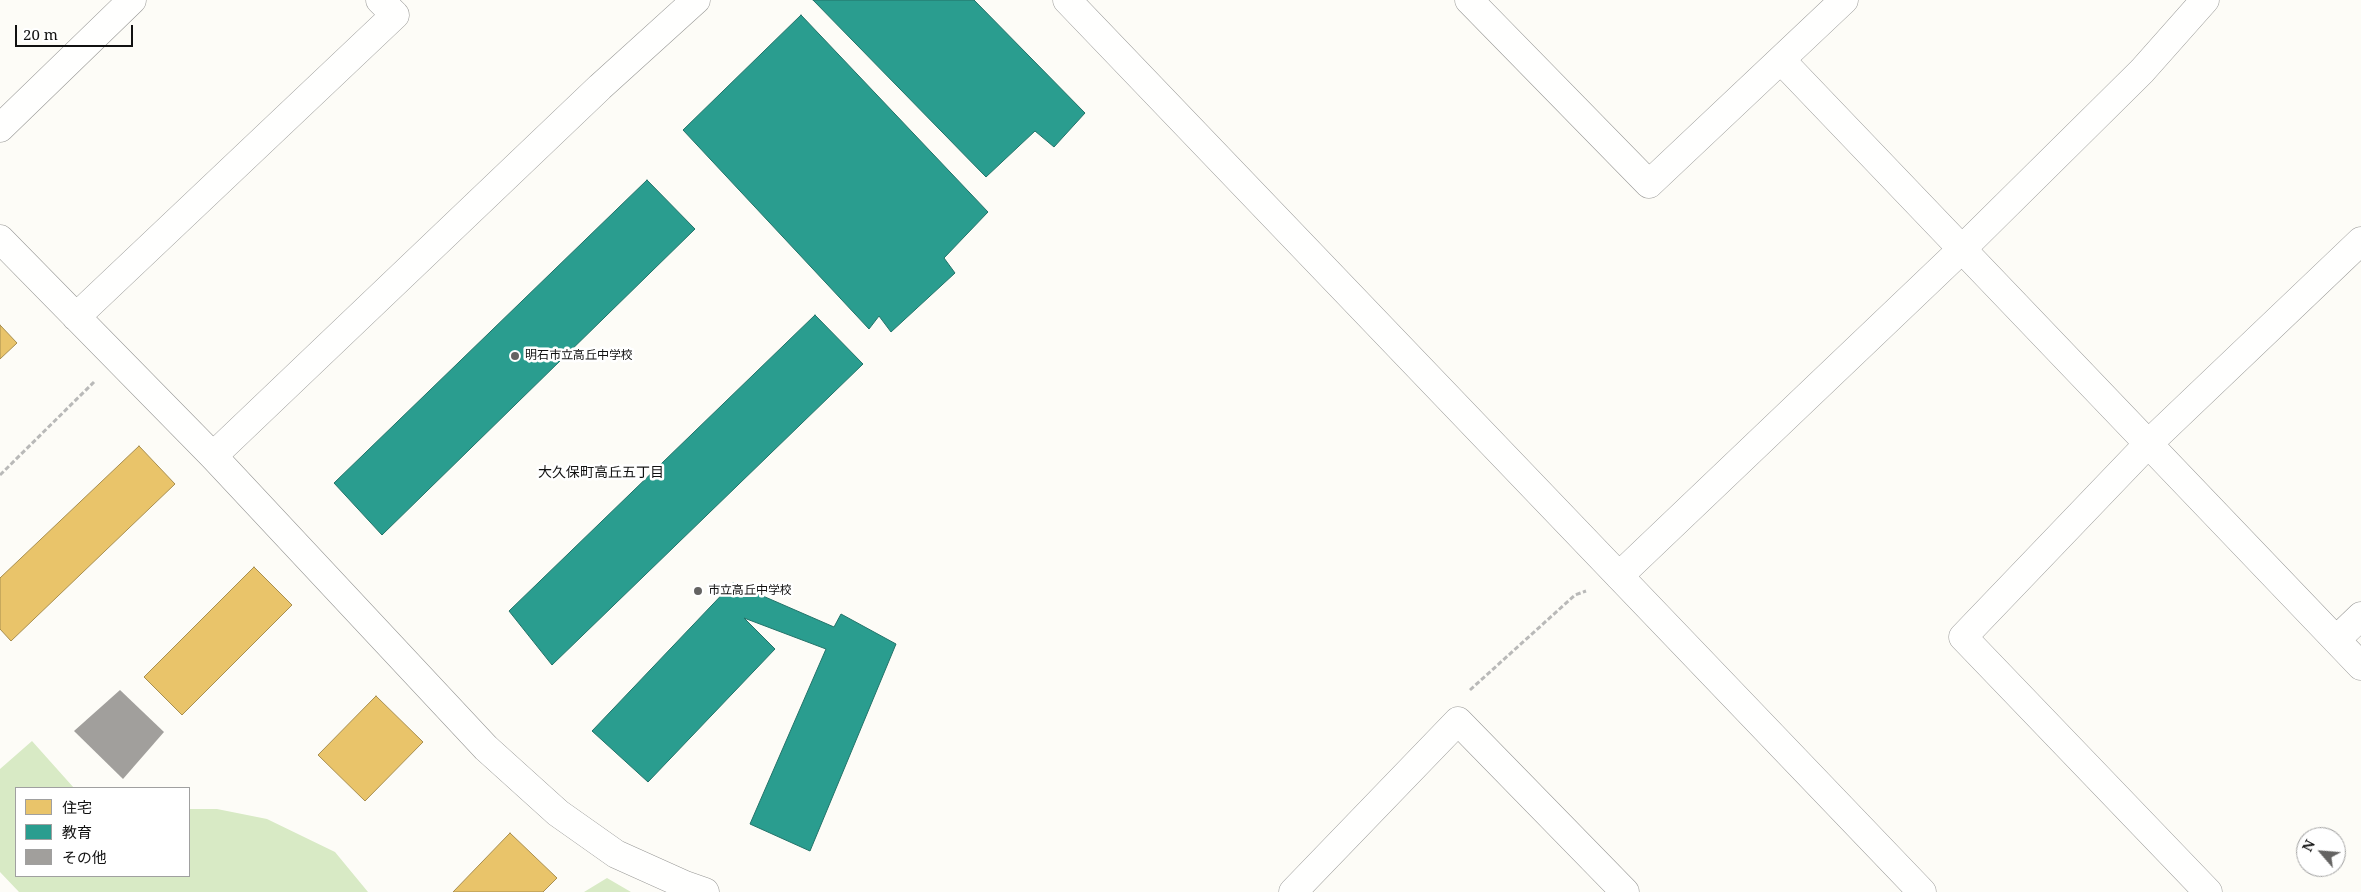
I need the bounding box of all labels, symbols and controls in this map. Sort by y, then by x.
scale bar [18,15,135,47]
text: 20 m [23,24,58,44]
place label: 明石市立高丘中学校 [525,349,633,363]
marker: 明石市立高丘中学校 [509,350,521,362]
district label: 大久保町高丘五丁目 [538,465,664,481]
place label: 市立高丘中学校 [708,584,792,598]
marker: 市立高丘中学校 [692,585,704,597]
legend [15,787,190,877]
text: 住宅 [62,797,92,817]
text: 教育 [62,822,92,842]
north arrow [2296,827,2346,877]
text: N [2297,836,2319,855]
text: その他 [62,847,107,867]

